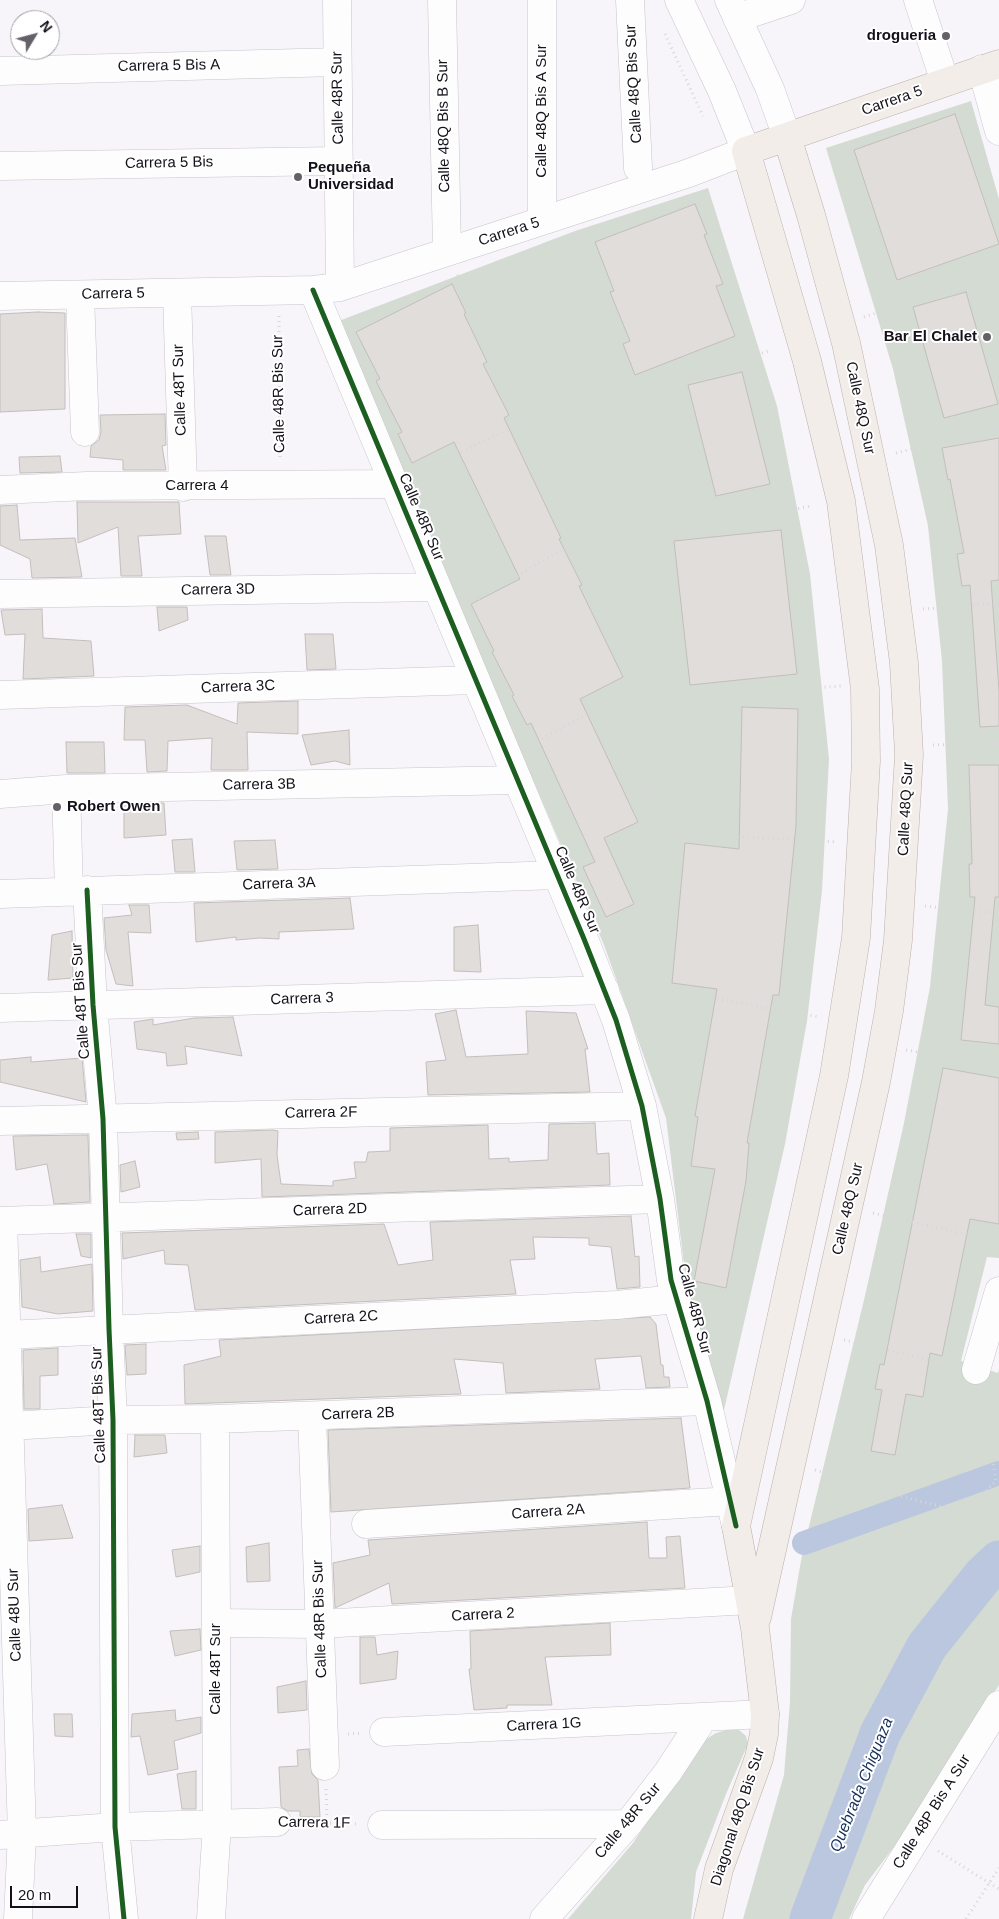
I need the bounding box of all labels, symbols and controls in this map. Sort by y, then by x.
north arrow [10,10,60,60]
text: N [37,18,56,35]
street label: Calle 48Q Bis Sur [622,24,646,144]
place label: drogueria [867,27,936,45]
marker: drogueria [940,30,952,42]
street label: Calle 48Q Bis A Sur [533,44,551,178]
street label: Calle 48R Sur [328,51,348,145]
street label: Carrera 5 Bis A [118,56,220,76]
street label: Calle 48Q Bis B Sur [434,59,454,193]
street label: Carrera 5 [859,82,925,120]
street label: Carrera 5 Bis [125,153,213,173]
place label: Pequeña Universidad [308,159,394,194]
marker: Pequeña Universidad [292,171,304,183]
street label: Carrera 5 [476,214,542,250]
street label: Carrera 5 [81,284,145,304]
place label: Bar El Chalet [884,328,977,346]
marker: Bar El Chalet [981,331,993,343]
street label: Calle 48R Bis Sur [269,335,289,453]
street label: Calle 48T Sur [169,344,191,436]
street label: Calle 48Q Sur [841,360,879,456]
street label: Calle 48R Sur [394,471,448,563]
street label: Carrera 4 [165,477,229,495]
street label: Carrera 3D [181,580,255,600]
street label: Carrera 3C [201,677,275,697]
street label: Calle 48Q Sur [895,761,917,857]
street label: Carrera 3B [222,775,296,795]
place label: Robert Owen [67,798,160,816]
marker: Robert Owen [51,801,63,813]
street label: Calle 48R Sur [550,844,604,936]
street label: Carrera 3A [242,874,316,894]
street label: Calle 48T Bis Sur [68,942,94,1060]
street label: Carrera 3 [270,989,334,1009]
street label: Carrera 2F [285,1103,357,1123]
street label: Calle 48Q Sur [829,1161,867,1257]
street label: Carrera 2D [293,1200,367,1220]
street label: Calle 48R Sur [673,1262,715,1356]
street label: Carrera 2C [303,1307,379,1329]
street label: Calle 48T Bis Sur [88,1346,110,1464]
street label: Carrera 2B [321,1404,395,1424]
street label: Carrera 2A [511,1500,585,1524]
street label: Calle 48R Bis Sur [309,1560,331,1678]
street label: Calle 48U Sur [4,1568,26,1662]
street label: Carrera 2 [451,1604,515,1626]
street label: Calle 48T Sur [207,1623,225,1715]
street label: Carrera 1G [506,1714,582,1736]
water label: Quebrada Chiguaza [826,1715,898,1855]
street label: Diagonal 48Q Bis Sur [707,1746,769,1888]
street label: Calle 48P Bis A Sur [889,1751,975,1873]
street label: Calle 48R Sur [591,1779,665,1863]
street label: Carrera 1F [278,1813,350,1833]
scale bar [12,1876,80,1908]
text: 20 m [18,1886,51,1903]

